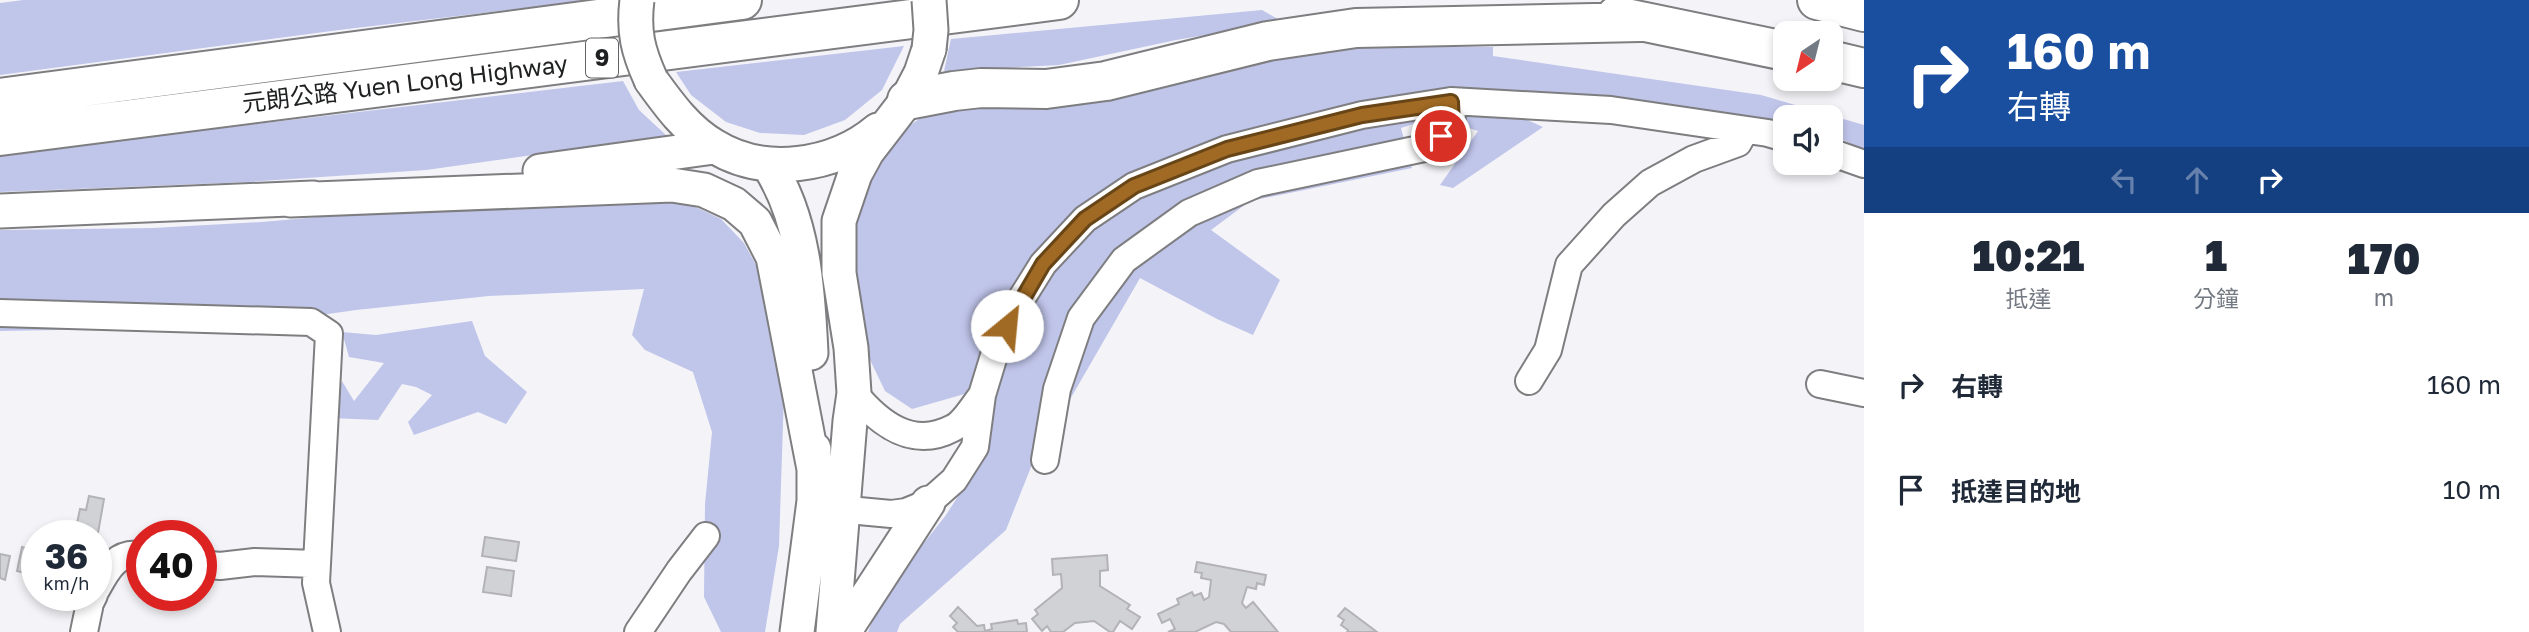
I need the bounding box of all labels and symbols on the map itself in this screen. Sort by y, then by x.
north arrow [1773,21,1843,91]
road number: 9 [586,39,618,78]
street label: 元朗公路 Yuen Long Highway [240,48,569,117]
pin [1411,106,1471,166]
position arrow [970,289,1044,363]
speed limit sign: 40 [126,520,217,611]

